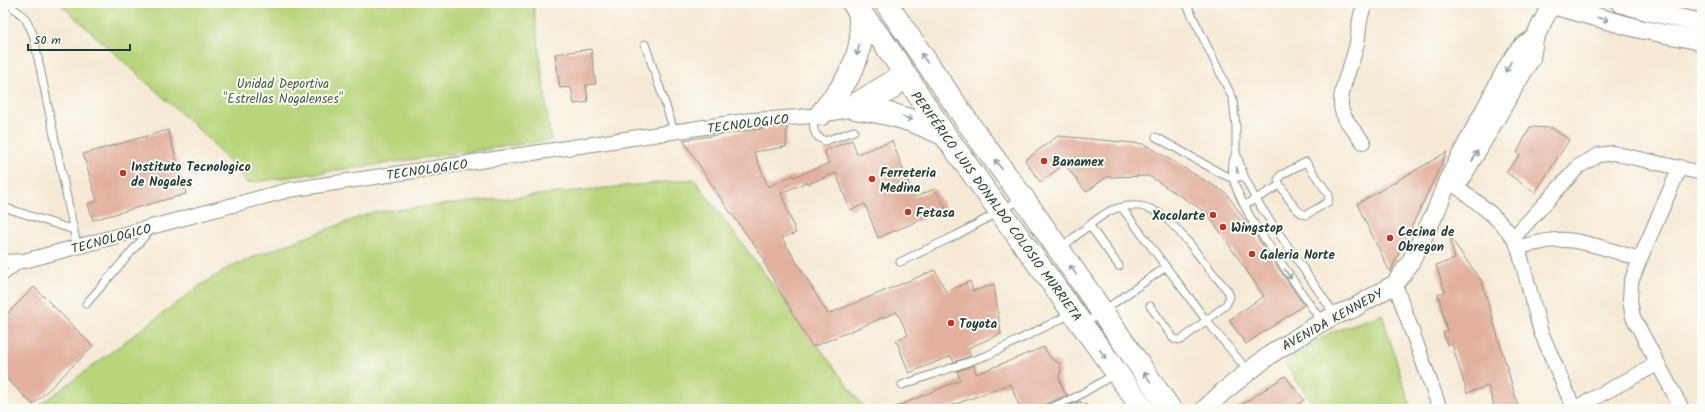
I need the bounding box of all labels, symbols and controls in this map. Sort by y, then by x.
one-way arrow [1596,16,1609,23]
scale bar [28,26,130,52]
text: 50 m [34,31,61,50]
one-way arrow [854,43,861,56]
one-way arrow [920,52,928,63]
one-way arrow [1503,61,1511,73]
park label: Unidad Deportiva "Estrellas Nogalenses" [223,74,344,110]
street label: PERIFÉRICO LUIS DONALDO COLOSIO MURRIETA [905,87,1087,327]
street label: TECNOLOGICO [706,109,790,140]
one-way arrow [900,115,913,122]
one-way arrow [1472,150,1479,162]
place label: Banamex [1052,152,1105,173]
street label: TECNOLOGICO [385,154,469,187]
marker: Banamex [1039,156,1049,166]
place label: Instituto Tecnologico de Nogales [131,157,251,193]
one-way arrow [994,159,1002,170]
place label: Ferreteria Medina [880,163,936,199]
marker: Instituto Tecnologico de Nogales [118,168,128,178]
marker: Ferreteria Medina [867,174,877,184]
place label: Fetasa [916,203,955,224]
place label: Xocolarte [1151,206,1206,227]
marker: Fetasa [903,207,913,217]
marker: Xocolarte [1208,210,1218,220]
place label: Wingstop [1231,218,1283,239]
street label: TECNOLOGICO [69,219,154,260]
marker: Wingstop [1218,222,1228,232]
place label: Cecina de Obregon [1398,222,1455,258]
marker: Cecina de Obregon [1385,233,1395,243]
place label: Galeria Norte [1260,245,1336,266]
marker: Galeria Norte [1247,249,1257,259]
one-way arrow [1069,265,1077,276]
one-way arrow [1284,268,1292,279]
street label: AVENIDA KENNEDY [1278,283,1388,357]
place label: Toyota [959,314,998,335]
marker: Toyota [946,318,956,328]
one-way arrow [1099,348,1107,359]
one-way arrow [1143,372,1151,383]

